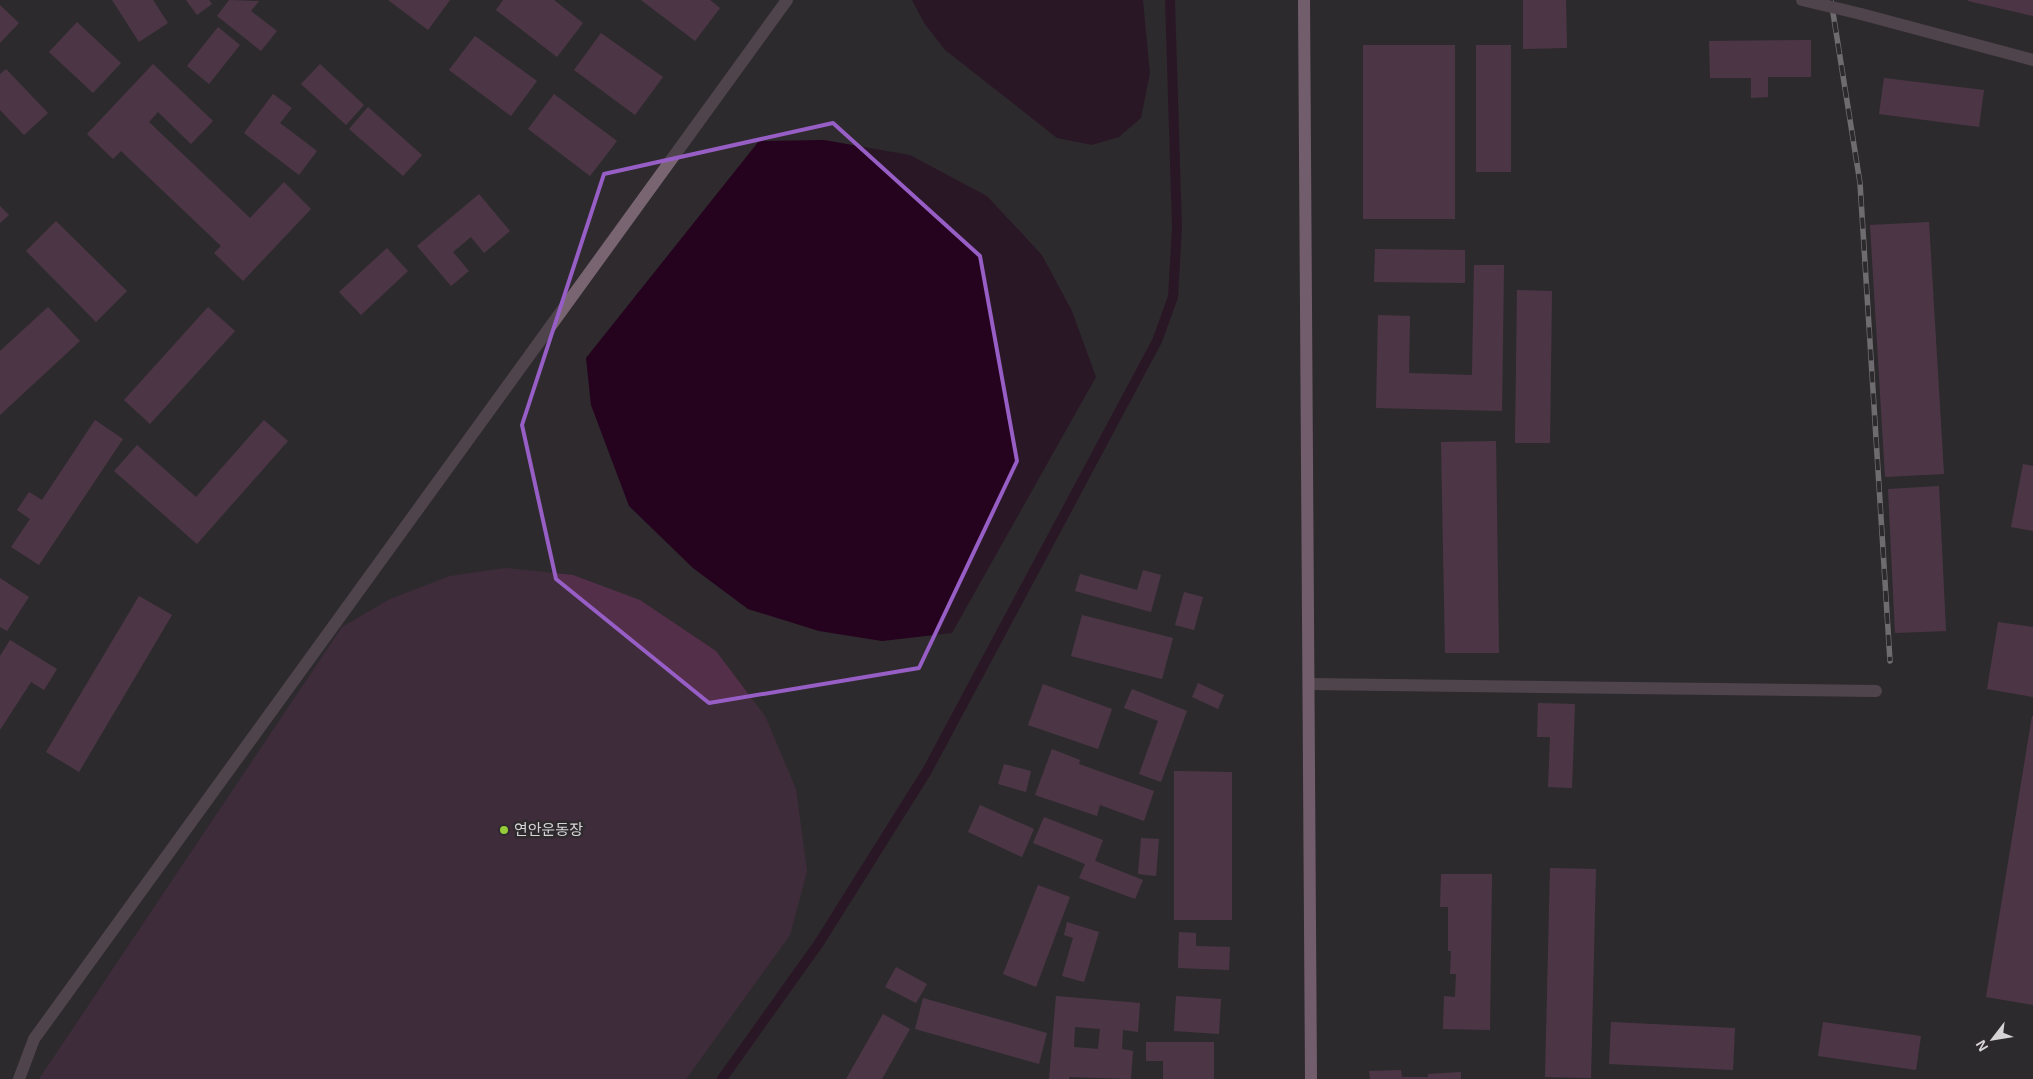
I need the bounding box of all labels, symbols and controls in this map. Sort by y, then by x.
place label: 연안운동장 [514,821,583,838]
marker: 연안운동장 [498,824,510,836]
north arrow [1968,1014,2018,1064]
text: N [1972,1037,1991,1054]

